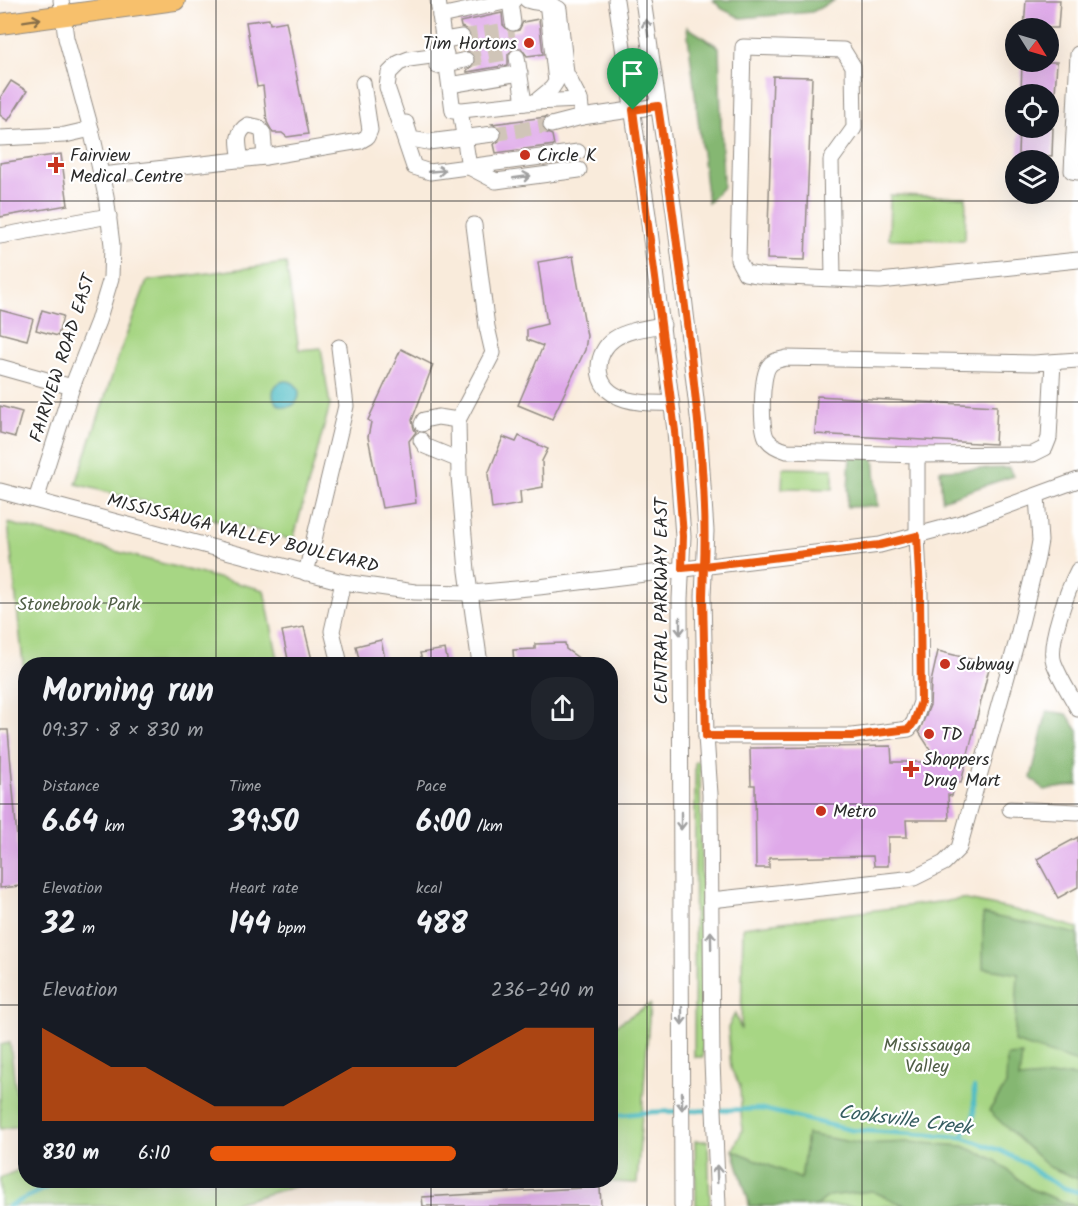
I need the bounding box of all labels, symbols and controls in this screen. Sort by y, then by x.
one-way arrow [21,14,41,25]
north arrow [1005,18,1059,72]
map controls [1005,18,1059,204]
one-way arrow [642,19,653,39]
place label: Tim Hortons [423,30,517,59]
marker: Tim Hortons [522,36,536,50]
pin [607,48,658,110]
icon: arrive [616,57,649,90]
button: locate [1005,84,1059,138]
place label: Fairview Medical Centre [70,142,183,192]
place label: Circle K [537,142,597,171]
marker: Circle K [518,148,532,162]
button: layers [1005,150,1059,204]
marker: Fairview Medical Centre [47,156,65,174]
one-way arrow [427,165,447,176]
one-way arrow [512,172,532,183]
street label: FAIRVIEW ROAD EAST [23,269,105,446]
street label: MISSISSAUGA VALLEY BOULEVARD [104,487,382,582]
street label: CENTRAL PARKWAY EAST [648,496,677,704]
park label: Stonebrook Park [18,591,141,620]
one-way arrow [674,616,686,636]
place label: Subway [957,651,1014,680]
marker: Subway [938,657,952,671]
text: Morning run [42,666,214,719]
button: share [531,677,594,740]
text: 09:37 · 8 × 830 m [42,715,203,747]
place label: TD [941,721,963,750]
marker: TD [922,727,936,741]
place label: Shoppers Drug Mart [923,746,1002,796]
marker: Shoppers Drug Mart [904,762,918,776]
text: Distance [42,774,100,799]
text: Time [229,774,261,799]
text: Pace [416,774,447,799]
place label: Metro [833,798,876,827]
text: 6.64 [42,799,98,847]
text: 39:50 [229,799,299,847]
text: 6:00 [416,799,470,847]
marker: Metro [814,804,828,818]
one-way arrow [675,811,687,831]
text: km [98,814,125,839]
text: /km [470,814,503,839]
text: Elevation [42,876,103,901]
text: Heart rate [229,876,299,901]
text: kcal [416,876,442,901]
text: 32 [42,901,76,949]
text: 144 [229,901,271,949]
text: 488 [416,901,468,949]
text: m [76,916,95,941]
text: bpm [271,916,306,941]
one-way arrow [705,930,717,950]
text: Elevation [42,975,118,1007]
text: 236–240 m [491,975,594,1007]
one-way arrow [676,1006,688,1026]
park label: Mississauga Valley [883,1032,971,1082]
one-way arrow [676,1091,688,1111]
water label: Cooksville Creek [836,1097,976,1145]
text: 830 m [42,1138,99,1170]
text: 6:10 [138,1138,170,1170]
one-way arrow [711,1164,722,1184]

